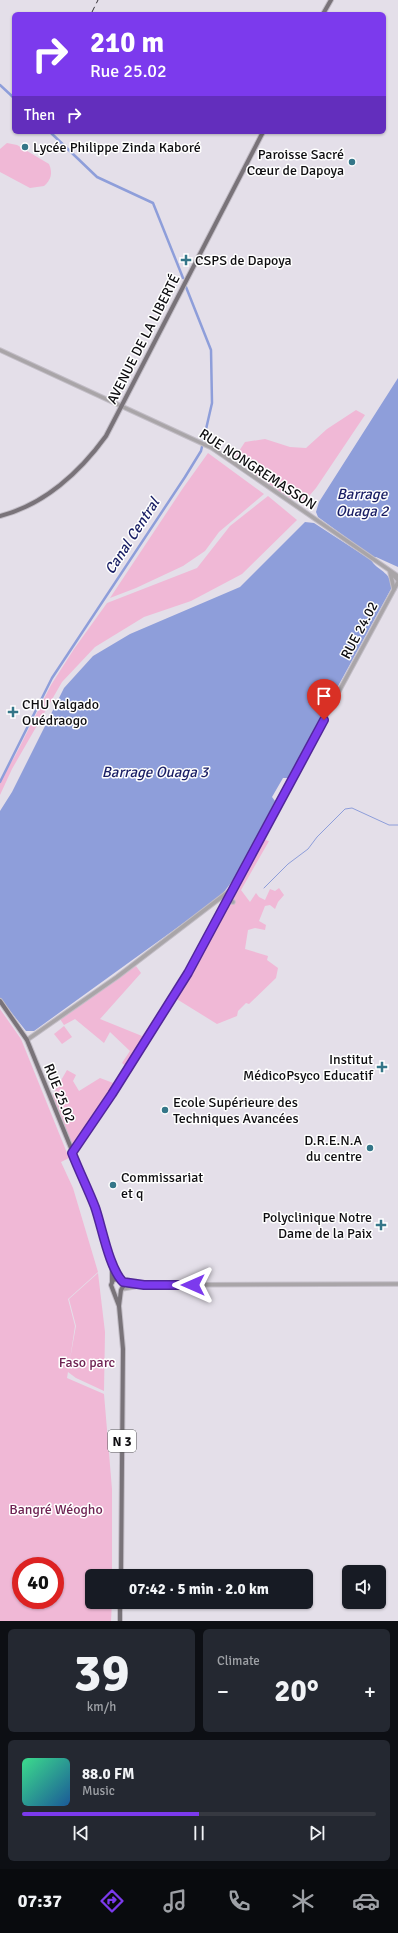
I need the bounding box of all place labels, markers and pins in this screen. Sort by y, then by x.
place label: Lycée Philippe Zinda Kaboré [33,139,201,156]
marker: Lycée Philippe Zinda Kaboré [20,142,30,152]
place label: Paroisse Sacré Cœur de Dapoya [247,146,344,179]
marker: Paroisse Sacré Cœur de Dapoya [347,157,357,167]
place label: CSPS de Dapoya [195,252,292,269]
marker: CSPS de Dapoya [180,254,192,266]
pin [307,679,341,720]
place label: CHU Yalgado Ouédraogo [22,696,99,729]
marker: CHU Yalgado Ouédraogo [7,706,19,718]
place label: Institut MédicoPsyco Educatif [243,1051,374,1084]
marker: Institut MédicoPsyco Educatif [376,1061,388,1073]
place label: Ecole Supérieure des Techniques Avancées [173,1094,299,1127]
marker: Ecole Supérieure des Techniques Avancées [160,1105,170,1115]
place label: D.R.E.N.A du centre [304,1132,362,1165]
marker: D.R.E.N.A du centre [365,1143,375,1153]
place label: Commissariat et q [121,1169,203,1202]
marker: Commissariat et q [108,1180,118,1190]
place label: Polyclinique Notre Dame de la Paix [262,1209,373,1242]
marker: Polyclinique Notre Dame de la Paix [375,1219,387,1231]

